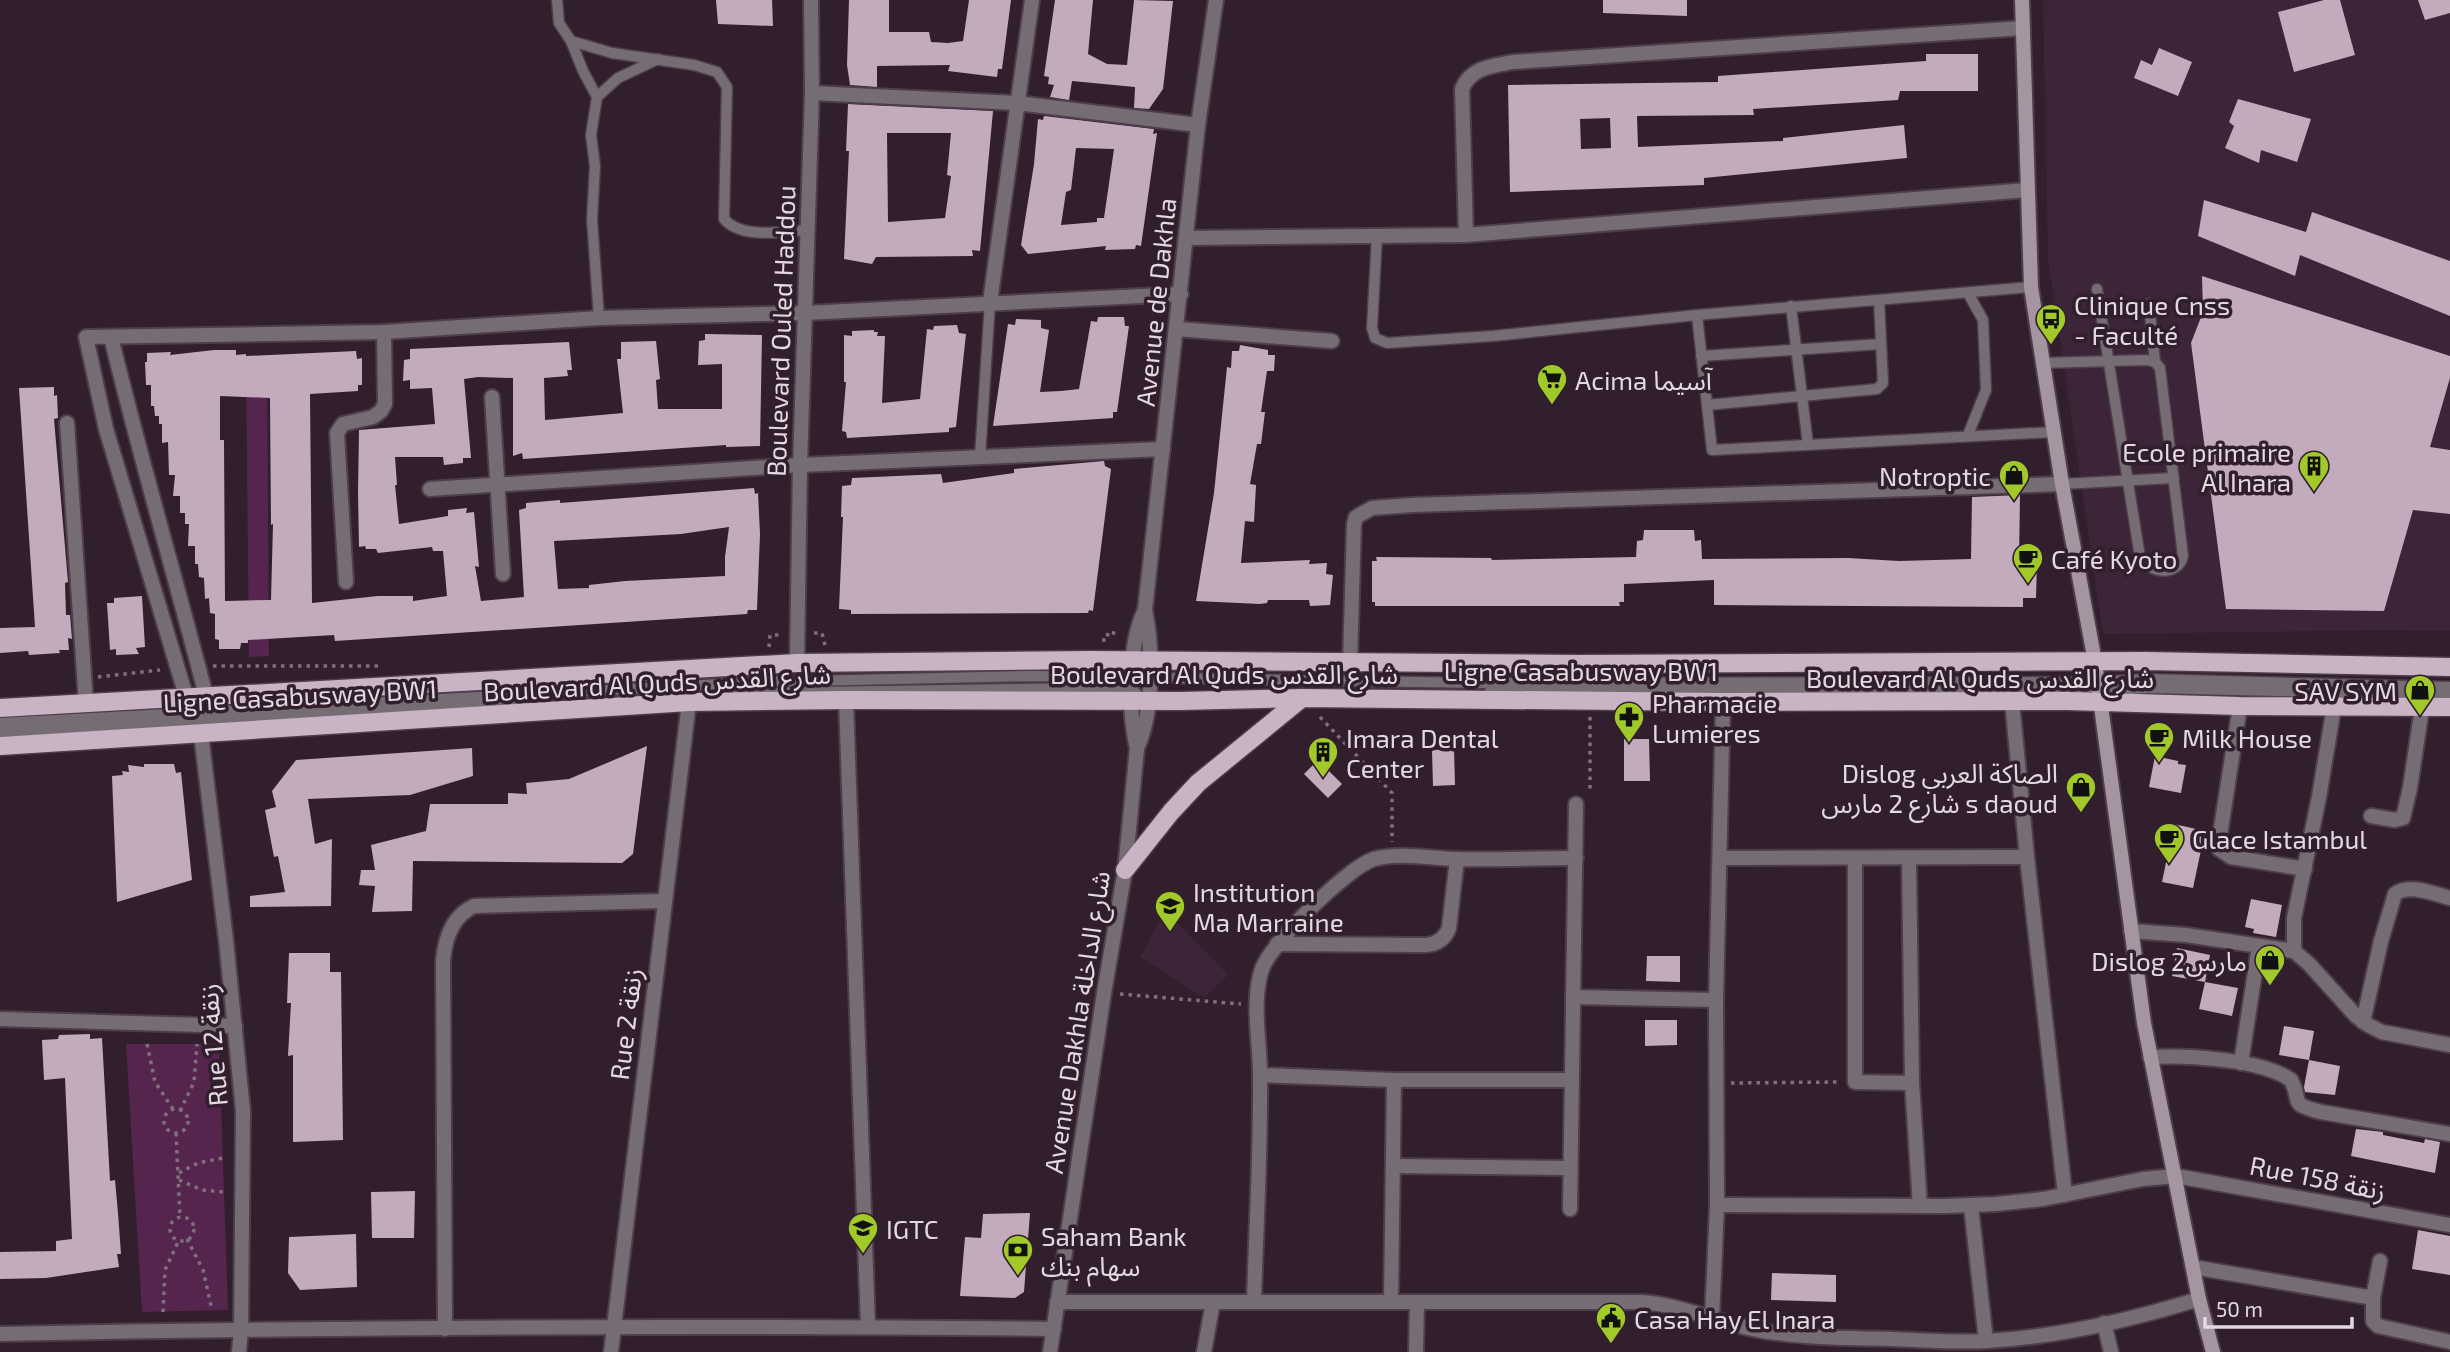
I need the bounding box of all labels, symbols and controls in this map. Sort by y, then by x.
street label: Boulevard Ouled Haddou [759,185,801,477]
street label: Avenue de Dakhla [1129,196,1181,408]
place label: Clinique Cnss - Faculté [2074,289,2230,350]
bus stop icon: Clinique Cnss - Faculté [2034,302,2068,346]
supermarket icon: Acima آسيما [1535,362,1569,406]
place label: Acima آسيما [1575,364,1713,395]
place label: Ecole primaire Al Inara [2122,436,2291,497]
building icon: Ecole primaire Al Inara [2297,449,2331,493]
shop icon: Notroptic [1997,458,2031,502]
place label: Notroptic [1879,460,1991,491]
cafe icon: Café Kyoto [2011,541,2045,585]
place label: Café Kyoto [2051,543,2177,574]
street label: Ligne Casabusway BW1 [1444,655,1718,686]
street label: Boulevard Al Quds شارع القدس [482,657,832,712]
street label: Boulevard Al Quds شارع القدس [1050,658,1398,694]
street label: Boulevard Al Quds شارع القدس [1806,662,2154,698]
street label: Ligne Casabusway BW1 [162,672,438,718]
shop icon: SAV SYM [2403,673,2437,717]
place label: SAV SYM [2294,675,2397,706]
place label: Pharmacie Lumieres [1652,687,1777,748]
pharmacy icon: Pharmacie Lumieres [1612,700,1646,744]
cafe icon: Milk House [2142,720,2176,764]
place label: Imara Dental Center [1346,722,1499,783]
place label: Milk House [2182,722,2312,753]
building icon: Imara Dental Center [1306,735,1340,779]
place label: Dislog الصاكة العربي شارع 2 مارس s daoud [1821,757,2058,823]
shop icon: Dislog الصاكة العربي شارع 2 مارس s daoud [2064,770,2098,814]
cafe icon: Glace Istambul [2152,821,2186,865]
place label: Glace Istambul [2192,823,2367,854]
street label: Avenue Dakhla شارع الداخلة [1037,869,1120,1176]
place label: Institution Ma Marraine [1193,876,1344,937]
school or university icon: Institution Ma Marraine [1153,889,1187,933]
shop icon: Dislog 2مارس [2253,943,2287,987]
place label: Dislog 2مارس [2091,945,2247,977]
street label: Rue 2 زنقة [603,966,648,1082]
street label: Rue 12 زنقة [191,982,234,1107]
street label: Rue 158 زنقة [2247,1149,2389,1206]
school or university icon: IGTC [846,1211,880,1255]
place label: IGTC [886,1213,939,1244]
place label: Saham Bank سهام بنك [1041,1220,1187,1287]
bank icon: Saham Bank سهام بنك [1001,1233,1035,1277]
scale bar [2205,1286,2352,1330]
text: 50 m [2216,1296,2263,1321]
public building icon: Casa Hay El Inara [1594,1301,1628,1345]
place label: Casa Hay El Inara [1634,1303,1835,1334]

